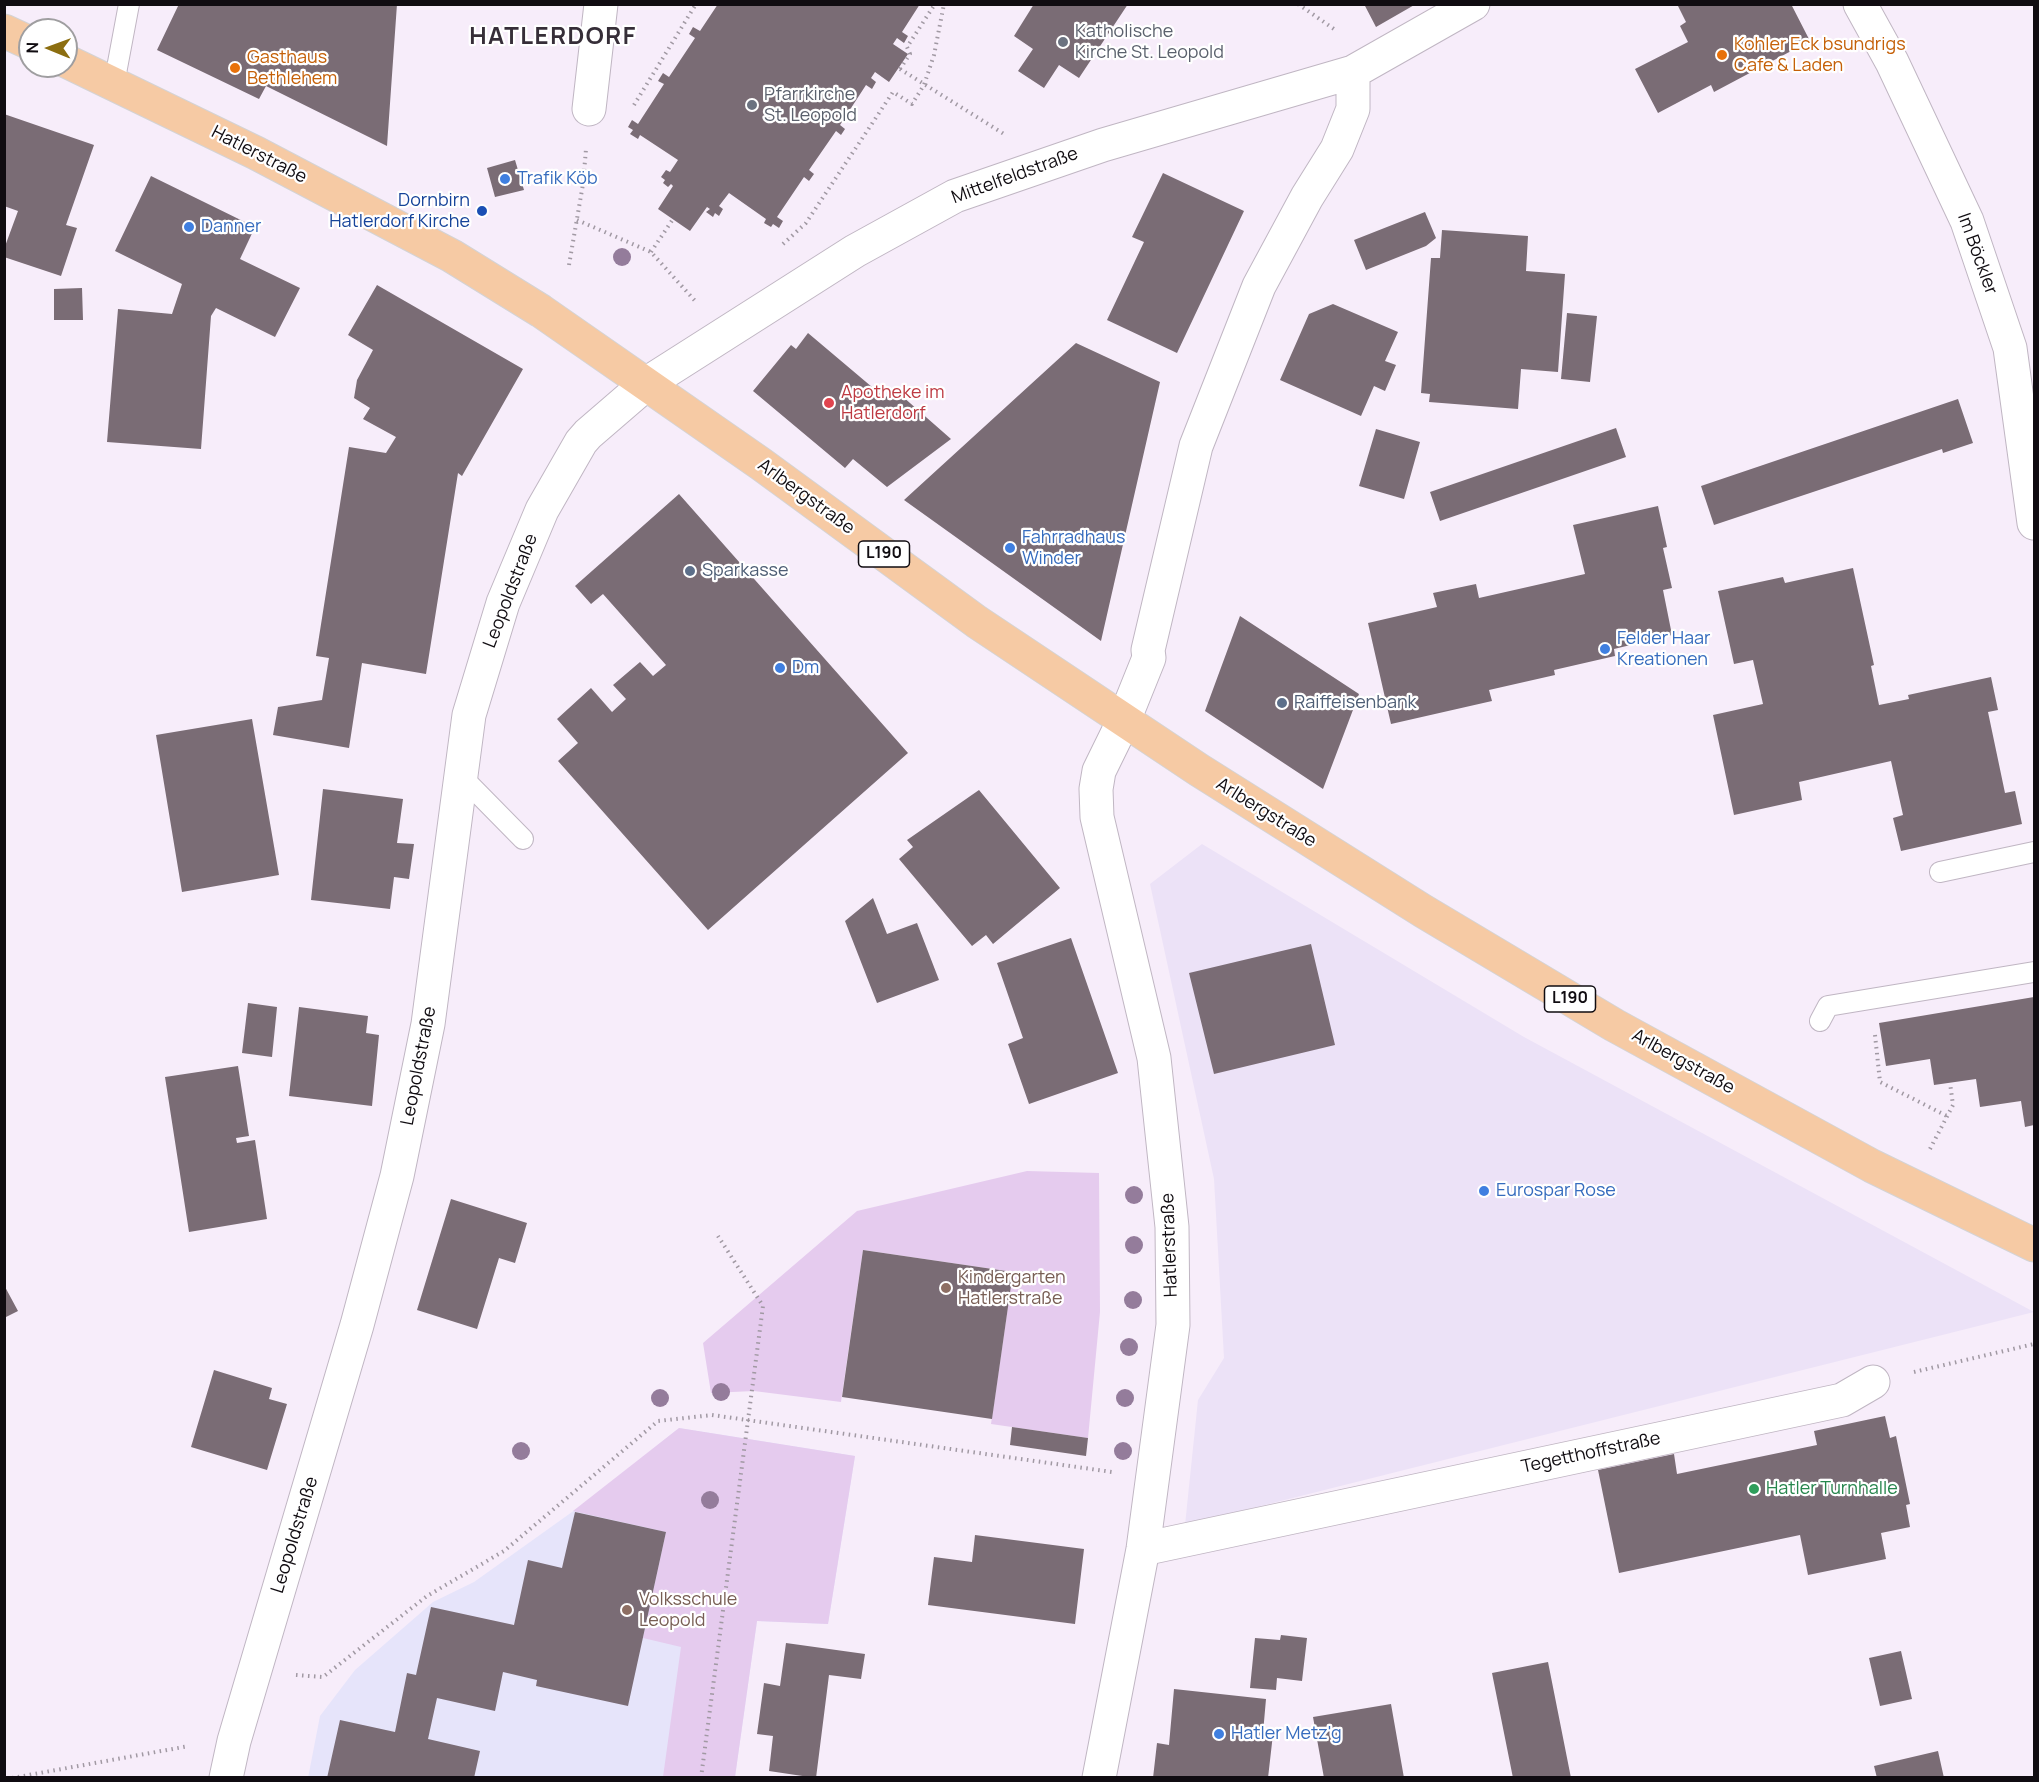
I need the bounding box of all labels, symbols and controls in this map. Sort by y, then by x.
north arrow [18,18,78,78]
place label: Katholische Kirche St. Leopold [1075,21,1224,63]
district label: HATLERDORF [469,23,637,51]
place label: Kohler Eck bsundrigs Cafe & Laden [1734,34,1906,76]
marker: Katholische Kirche St. Leopold [1056,35,1070,49]
text: N [21,42,43,54]
place label: Gasthaus Bethlehem [247,47,337,90]
marker: Kohler Eck bsundrigs Cafe & Laden [1715,48,1729,62]
marker: Gasthaus Bethlehem [228,61,242,75]
place label: Pfarrkirche St. Leopold [764,84,857,127]
marker: Pfarrkirche St. Leopold [745,98,759,112]
street label: Hatlerstraße [208,122,310,188]
street label: Mittelfeldstraße [949,143,1081,209]
place label: Trafik Köb [517,168,598,190]
marker: Trafik Köb [498,172,512,186]
place label: Dornbirn Hatlerdorf Kirche [329,190,470,232]
marker: Dornbirn Hatlerdorf Kirche [475,204,489,218]
street label: Im Böckler [1952,210,2002,298]
place label: Danner [201,216,261,238]
marker: Danner [182,220,196,234]
place label: Apotheke im Hatlerdorf [841,382,944,424]
marker: Apotheke im Hatlerdorf [822,396,836,410]
street label: Arlbergstraße [753,455,859,539]
place label: Fahrradhaus Winder [1022,527,1126,570]
street label: Leopoldstraße [479,531,543,651]
road number: L190 [858,541,910,567]
marker: Fahrradhaus Winder [1003,541,1017,555]
place label: Sparkasse [702,560,789,582]
marker: Sparkasse [683,564,697,578]
place label: Felder Haar Kreationen [1617,628,1711,670]
marker: Felder Haar Kreationen [1598,642,1612,656]
place label: Dm [792,657,819,679]
marker: Dm [773,661,787,675]
place label: Raiffeisenbank [1294,692,1417,714]
marker: Raiffeisenbank [1275,696,1289,710]
street label: Arlbergstraße [1212,774,1320,852]
road number: L190 [1544,986,1596,1012]
street label: Leopoldstraße [397,1005,441,1127]
street label: Arlbergstraße [1628,1025,1738,1099]
place label: Eurospar Rose [1496,1180,1616,1202]
marker: Eurospar Rose [1477,1184,1491,1198]
street label: Hatlerstraße [1157,1192,1183,1298]
place label: Kindergarten Hatlerstraße [958,1267,1066,1310]
marker: Kindergarten Hatlerstraße [939,1281,953,1295]
street label: Tegetthoffstraße [1519,1428,1663,1478]
street label: Leopoldstraße [267,1474,323,1596]
place label: Hatler Turnhalle [1766,1478,1898,1500]
marker: Hatler Turnhalle [1747,1482,1761,1496]
place label: Volksschule Leopold [639,1589,737,1632]
marker: Volksschule Leopold [620,1603,634,1617]
place label: Hatler Metz'g [1231,1723,1342,1745]
marker: Hatler Metz'g [1212,1727,1226,1741]

